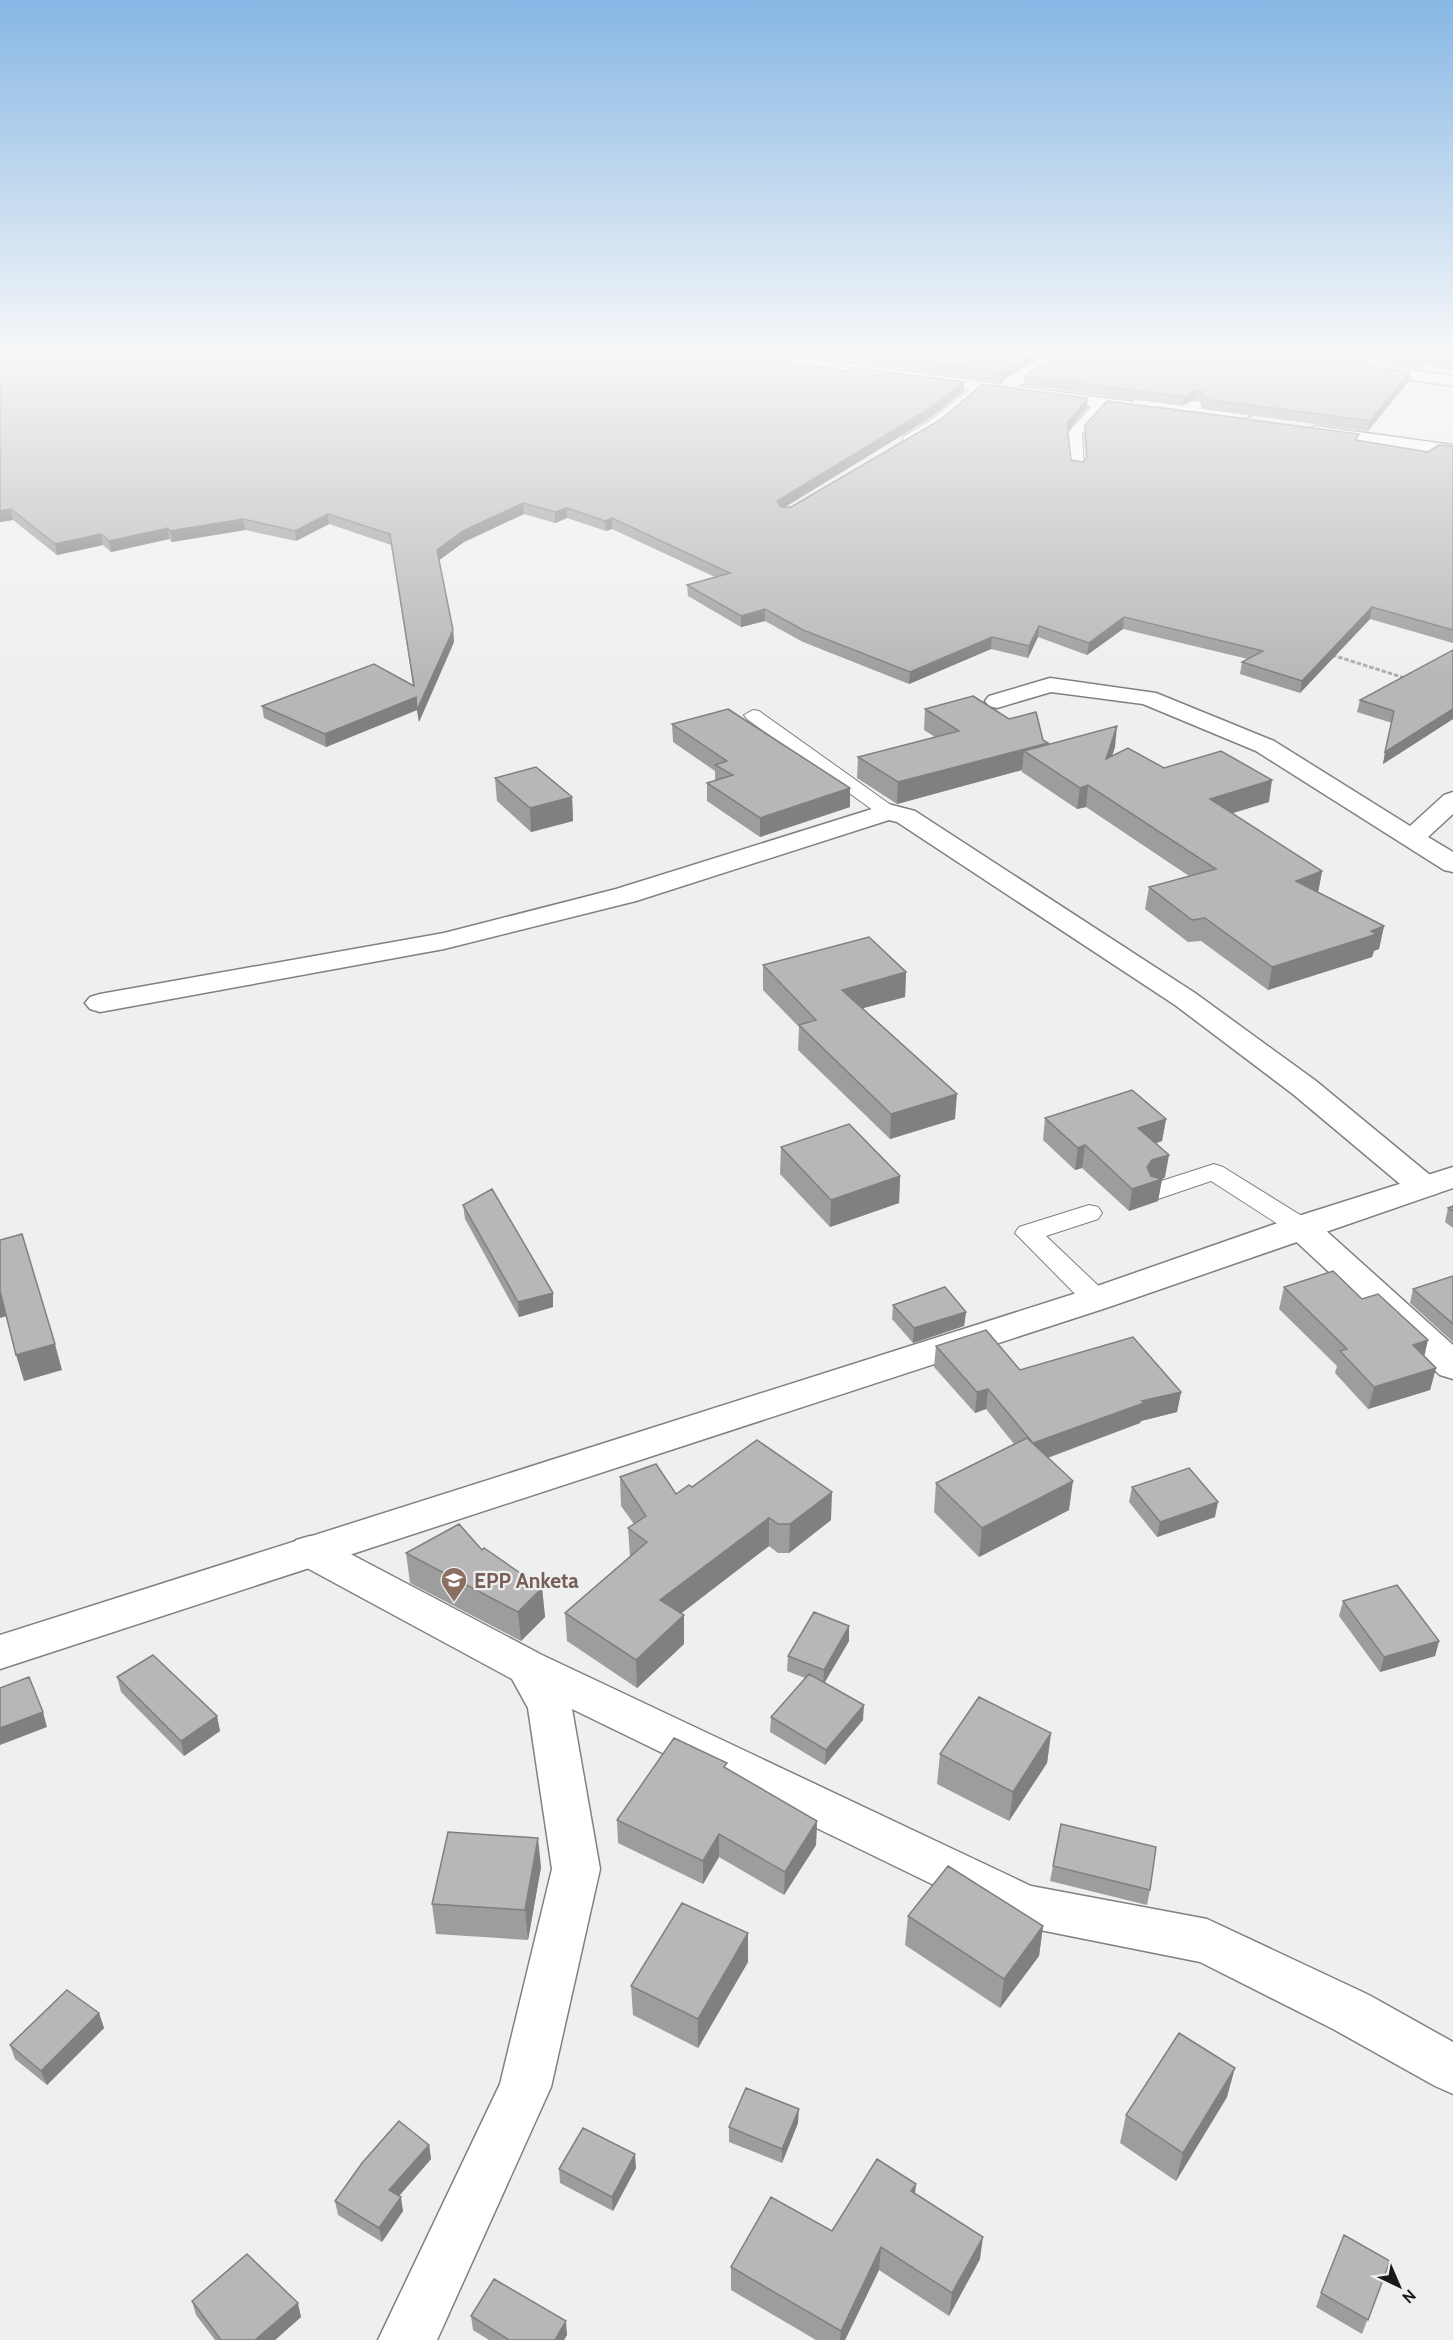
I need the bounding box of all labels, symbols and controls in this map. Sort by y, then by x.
school or university icon: EPP Anketa [439,1565,469,1603]
place label: EPP Anketa [474,1568,579,1593]
north arrow [1369,2256,1429,2316]
text: N [1398,2286,1420,2307]

